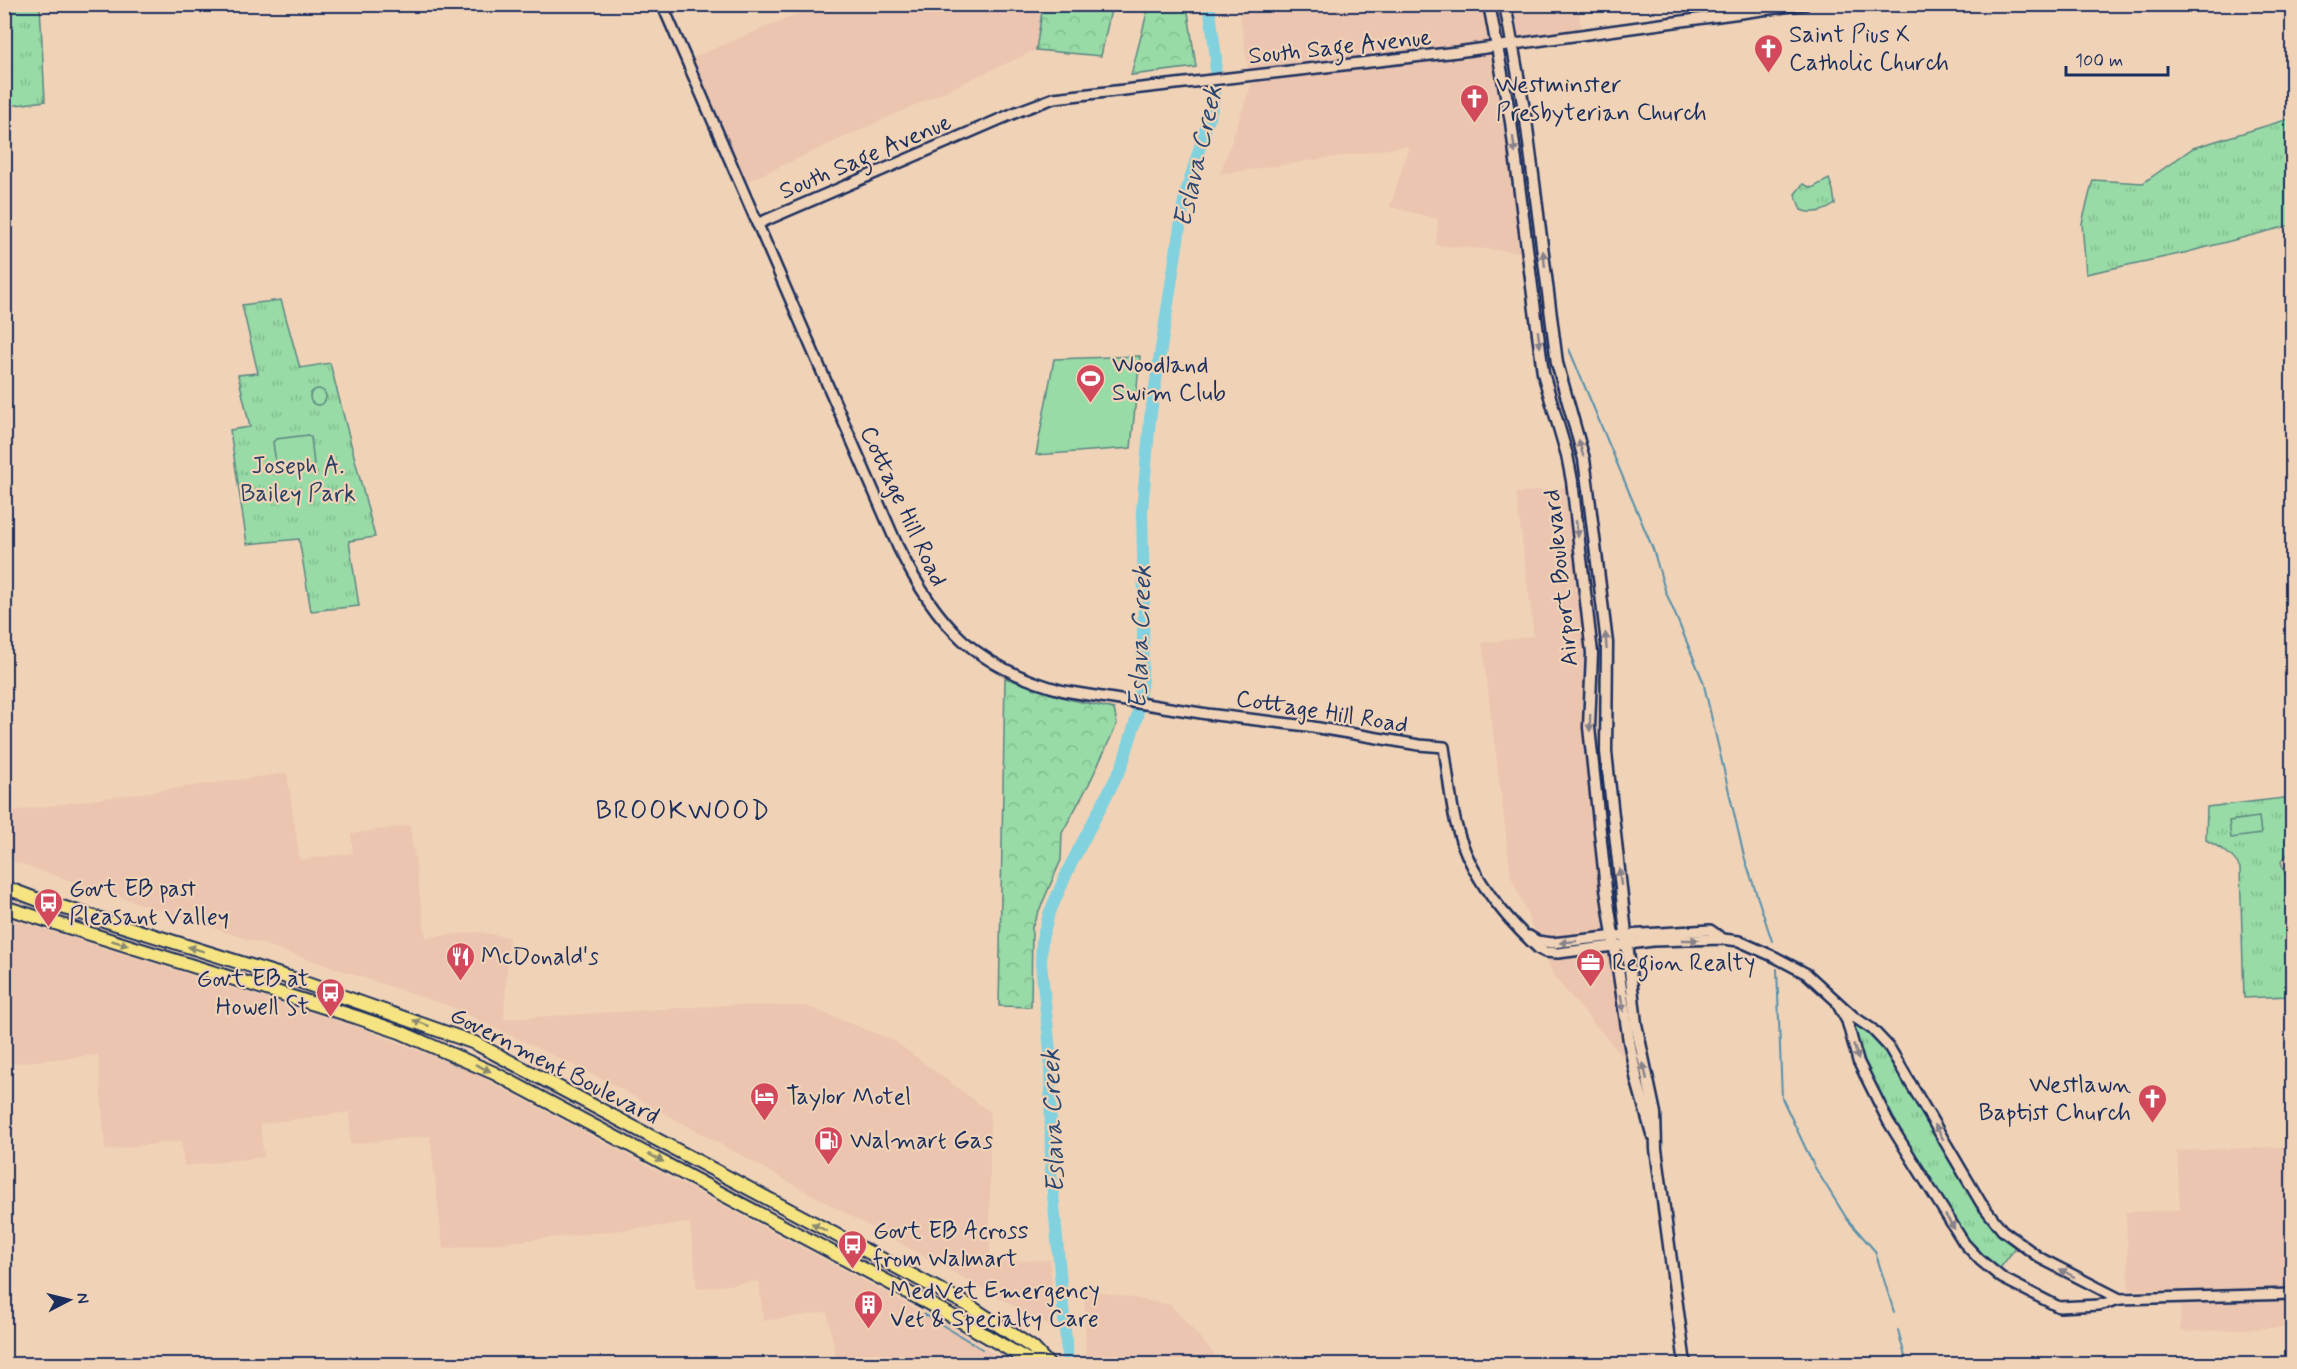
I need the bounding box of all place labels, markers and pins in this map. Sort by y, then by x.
place label: Saint Pius X Catholic Church [1789,20,1949,79]
church icon: Saint Pius X Catholic Church [1752,32,1784,74]
place label: Westminster Presbyterian Church [1496,70,1707,129]
church icon: Westminster Presbyterian Church [1459,82,1491,124]
place label: Woodland Swim Club [1112,350,1226,409]
sports icon: Woodland Swim Club [1075,362,1107,404]
place label: Govt EB past Pleasant Valley [69,874,229,933]
bus stop icon: Govt EB past Pleasant Valley [32,886,64,928]
restaurant icon: McDonald's [444,940,476,982]
place label: McDonald's [481,942,599,973]
office icon: Region Realty [1575,946,1607,988]
place label: Region Realty [1612,948,1755,982]
place label: Govt EB at Howell St [197,964,309,1023]
bus stop icon: Govt EB at Howell St [314,976,346,1018]
place label: Westlawn Baptist Church [1979,1070,2131,1129]
hotel icon: Taylor Motel [749,1080,781,1122]
place label: Taylor Motel [786,1082,911,1113]
church icon: Westlawn Baptist Church [2136,1082,2168,1124]
fuel station icon: Walmart Gas [813,1124,845,1166]
place label: Walmart Gas [850,1126,993,1157]
place label: Govt EB Across from Walmart [873,1216,1029,1275]
bus stop icon: Govt EB Across from Walmart [836,1228,868,1270]
place label: MedVet Emergency Vet & Specialty Care [890,1276,1100,1335]
building icon: MedVet Emergency Vet & Specialty Care [853,1288,885,1330]

